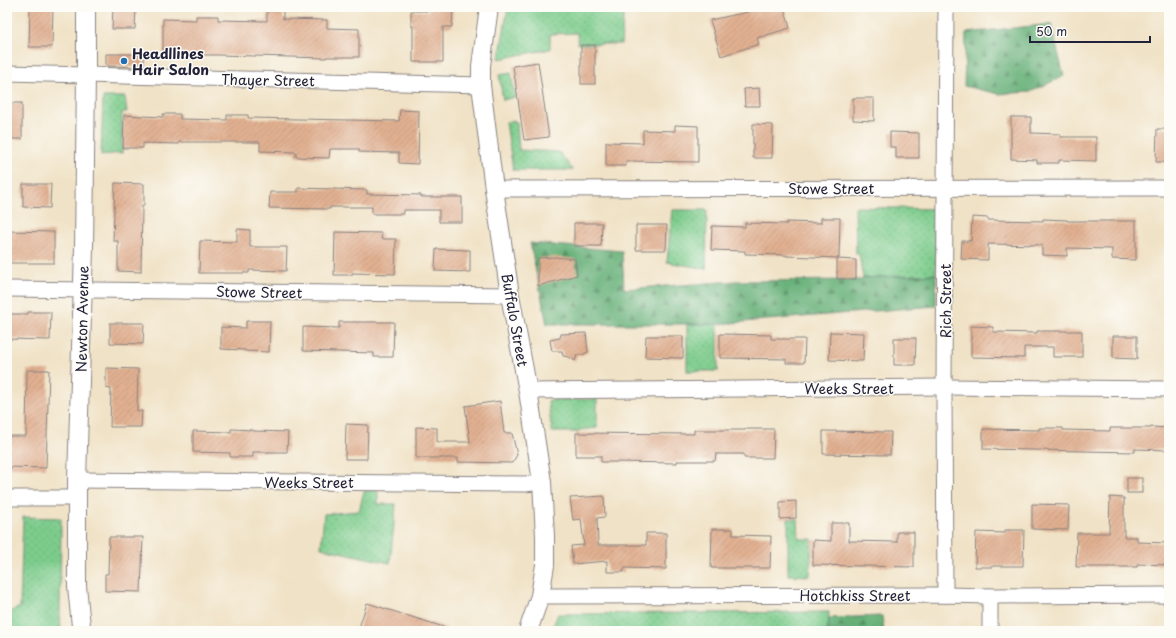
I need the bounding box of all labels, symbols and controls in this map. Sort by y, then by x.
scale bar [1030,18,1150,44]
text: 50 m [1036,22,1067,40]
place label: Headllines Hair Salon [132,43,209,80]
marker: Headllines Hair Salon [119,56,129,66]
street label: Thayer Street [221,69,315,91]
street label: Stowe Street [788,178,875,199]
street label: Rich Street [935,264,956,338]
street label: Newton Avenue [71,265,93,372]
street label: Buffalo Street [496,272,534,369]
street label: Stowe Street [216,281,303,303]
street label: Weeks Street [804,378,894,399]
street label: Weeks Street [264,472,354,493]
street label: Hotchkiss Street [799,585,911,606]

